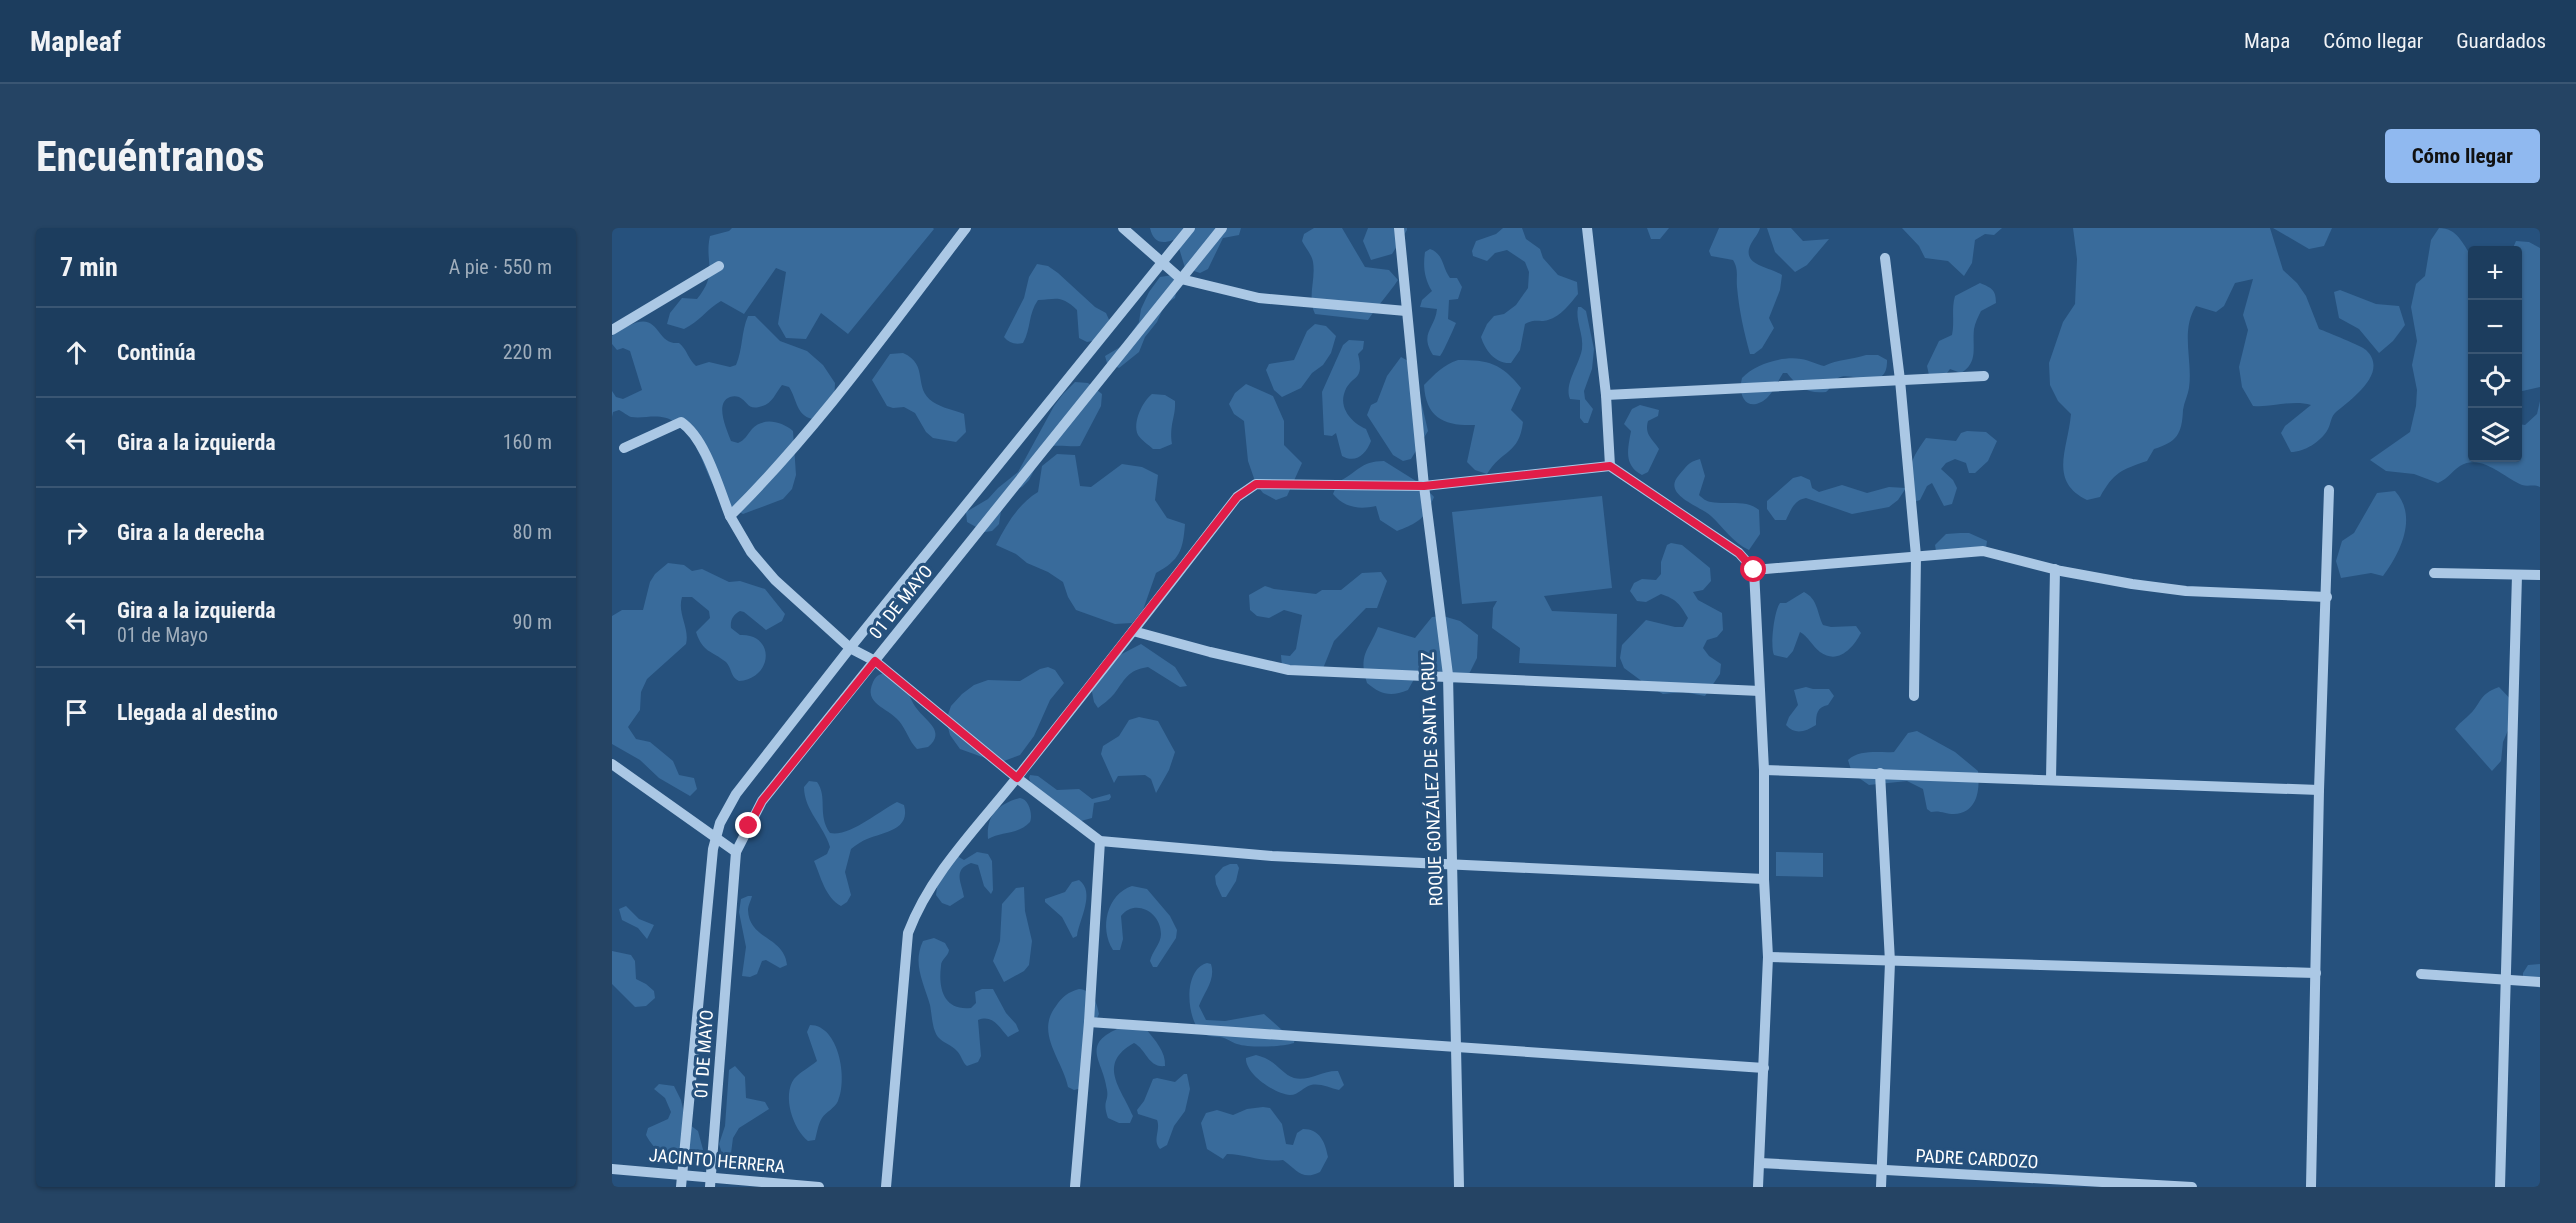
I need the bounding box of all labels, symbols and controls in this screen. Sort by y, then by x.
text: Mapleaf [30,25,121,58]
text: Mapa [2244,29,2290,53]
text: Cómo llegar [2323,29,2423,53]
text: Guardados [2456,29,2546,53]
button: Cómo llegar [2385,129,2540,183]
text: Encuéntranos [36,132,265,181]
map controls [2468,246,2522,462]
button: + [2468,246,2522,300]
text: 7 min [60,252,118,282]
text: A pie · 550 m [449,255,552,279]
button: − [2468,300,2522,354]
icon: ahead [60,336,93,369]
text: Continúa [117,340,196,365]
text: 220 m [503,340,552,364]
button: locate [2468,354,2522,408]
button: layers [2468,408,2522,462]
icon: left [60,426,93,459]
text: Gira a la izquierda [117,430,276,455]
text: 160 m [503,430,552,454]
icon: right [60,516,93,549]
text: Gira a la derecha [117,520,265,545]
text: 80 m [513,520,552,544]
route start [1740,556,1766,582]
street label: 01 DE MAYO [865,561,937,643]
text: Gira a la izquierda [117,598,276,623]
icon: left [60,606,93,639]
text: 90 m [513,610,552,634]
text: 01 de Mayo [117,623,208,647]
street label: ROQUE GONZÁLEZ DE SANTA CRUZ [1417,652,1446,906]
icon: arrive [60,696,93,729]
text: Llegada al destino [117,700,278,725]
route end [735,812,761,838]
street label: 01 DE MAYO [690,1009,717,1099]
street label: JACINTO HERRERA [648,1144,787,1177]
street label: PADRE CARDOZO [1915,1145,2039,1172]

